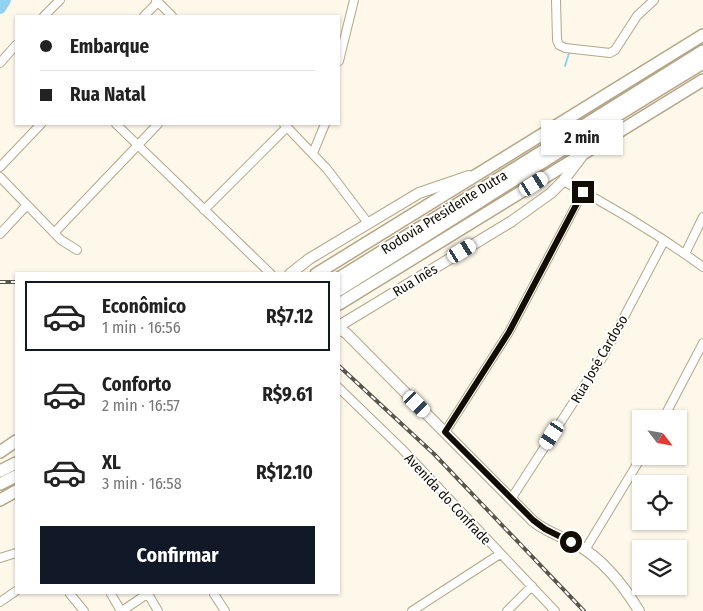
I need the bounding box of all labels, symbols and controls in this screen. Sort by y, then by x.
text: Embarque [70,35,149,58]
text: Rua Natal [70,83,146,106]
callout: 2 min [542,120,624,154]
text: 2 min [564,128,600,147]
street label: Rodovia Presidente Dutra [378,167,510,258]
car [517,170,550,198]
route end [572,181,594,203]
car [445,237,478,265]
street label: Rua Inês [390,261,441,300]
icon: car [42,294,87,339]
text: Econômico [102,295,186,318]
text: R$7.12 [266,305,313,328]
street label: Rua José Cardoso [567,312,632,406]
text: 1 min · 16:56 [102,318,181,337]
icon: car [42,372,87,417]
text: Conforto [102,373,171,396]
text: R$9.61 [262,383,313,406]
car [401,388,432,420]
text: 2 min · 16:57 [102,396,180,415]
north arrow [632,410,688,465]
map controls [632,410,687,595]
car [537,418,566,452]
icon: car [42,450,87,495]
street label: Avenida do Confrade [401,450,494,549]
text: XL [102,451,121,474]
text: R$12.10 [256,461,313,484]
text: 3 min · 16:58 [102,474,182,493]
button: locate [632,475,687,530]
button: Confirmar [40,526,315,584]
route start [560,531,582,553]
button: layers [632,540,687,595]

